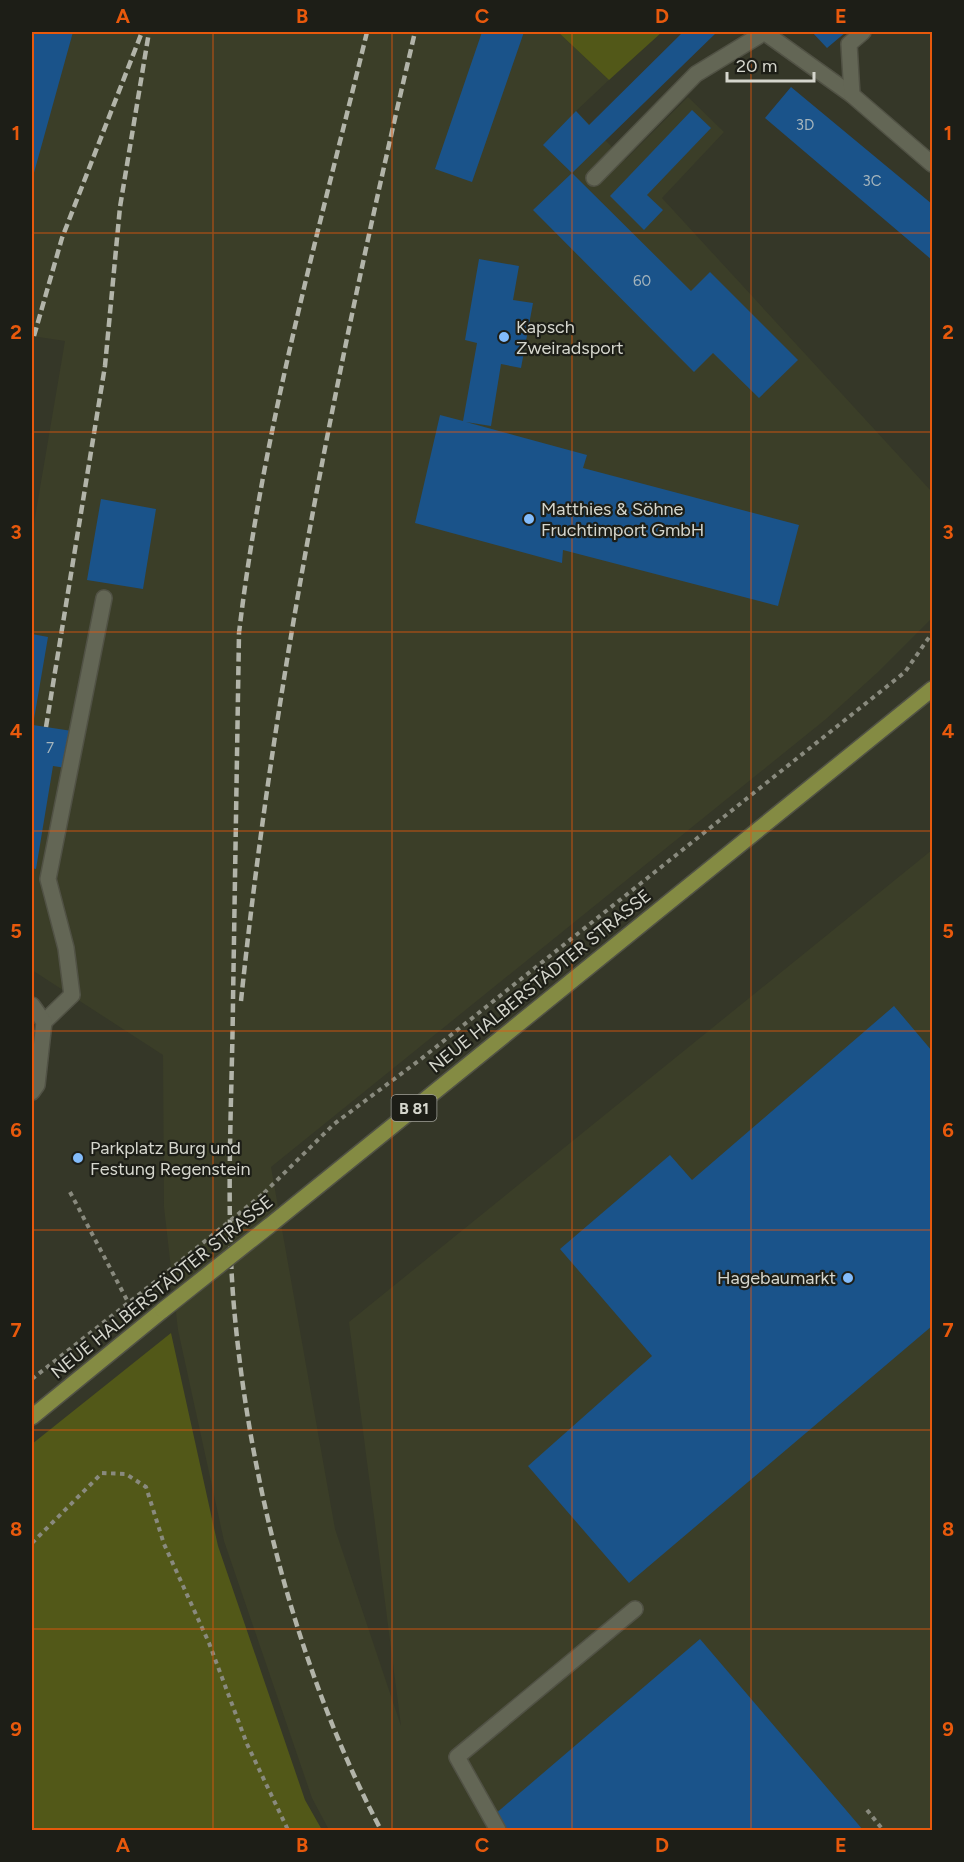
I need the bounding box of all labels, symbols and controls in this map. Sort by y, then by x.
text: A [116,4,131,28]
text: B [296,4,308,28]
text: C [475,4,489,28]
text: D [655,4,669,28]
text: E [835,4,847,28]
scale bar [727,45,814,83]
text: 20 m [736,55,777,77]
house number: 3D [796,116,814,134]
text: 1 [12,121,20,145]
text: 1 [944,121,952,145]
house number: 3C [863,172,882,190]
house number: 60 [633,272,651,290]
place label: Kapsch Zweiradsport [516,316,624,359]
text: 2 [10,320,22,344]
text: 2 [942,320,954,344]
marker: Kapsch Zweiradsport [497,330,511,344]
place label: Matthies & Söhne Fruchtimport GmbH [541,498,704,541]
marker: Matthies & Söhne Fruchtimport GmbH [522,512,536,526]
text: 3 [10,520,22,544]
text: 3 [942,520,954,544]
text: 4 [10,719,23,743]
text: 4 [942,719,955,743]
house number: 7 [46,739,54,757]
street label: NEUE HALBERSTÄDTER STRASSE [425,885,655,1077]
text: 5 [10,919,22,943]
text: 5 [942,919,954,943]
road number: B 81 [392,1095,436,1121]
text: 6 [10,1118,22,1142]
text: 6 [942,1118,954,1142]
place label: Parkplatz Burg und Festung Regenstein [90,1137,251,1180]
marker: Parkplatz Burg und Festung Regenstein [71,1151,85,1165]
street label: NEUE HALBERSTÄDTER STRASSE [47,1191,277,1383]
place label: Hagebaumarkt [717,1267,836,1289]
marker: Hagebaumarkt [841,1271,855,1285]
text: 7 [10,1318,22,1342]
text: 7 [942,1318,954,1342]
text: 8 [10,1517,22,1541]
text: 8 [942,1517,954,1541]
text: 9 [10,1717,22,1741]
text: 9 [942,1717,954,1741]
text: A [116,1833,131,1857]
text: B [296,1833,308,1857]
text: C [475,1833,489,1857]
text: D [655,1833,669,1857]
text: E [835,1833,847,1857]

